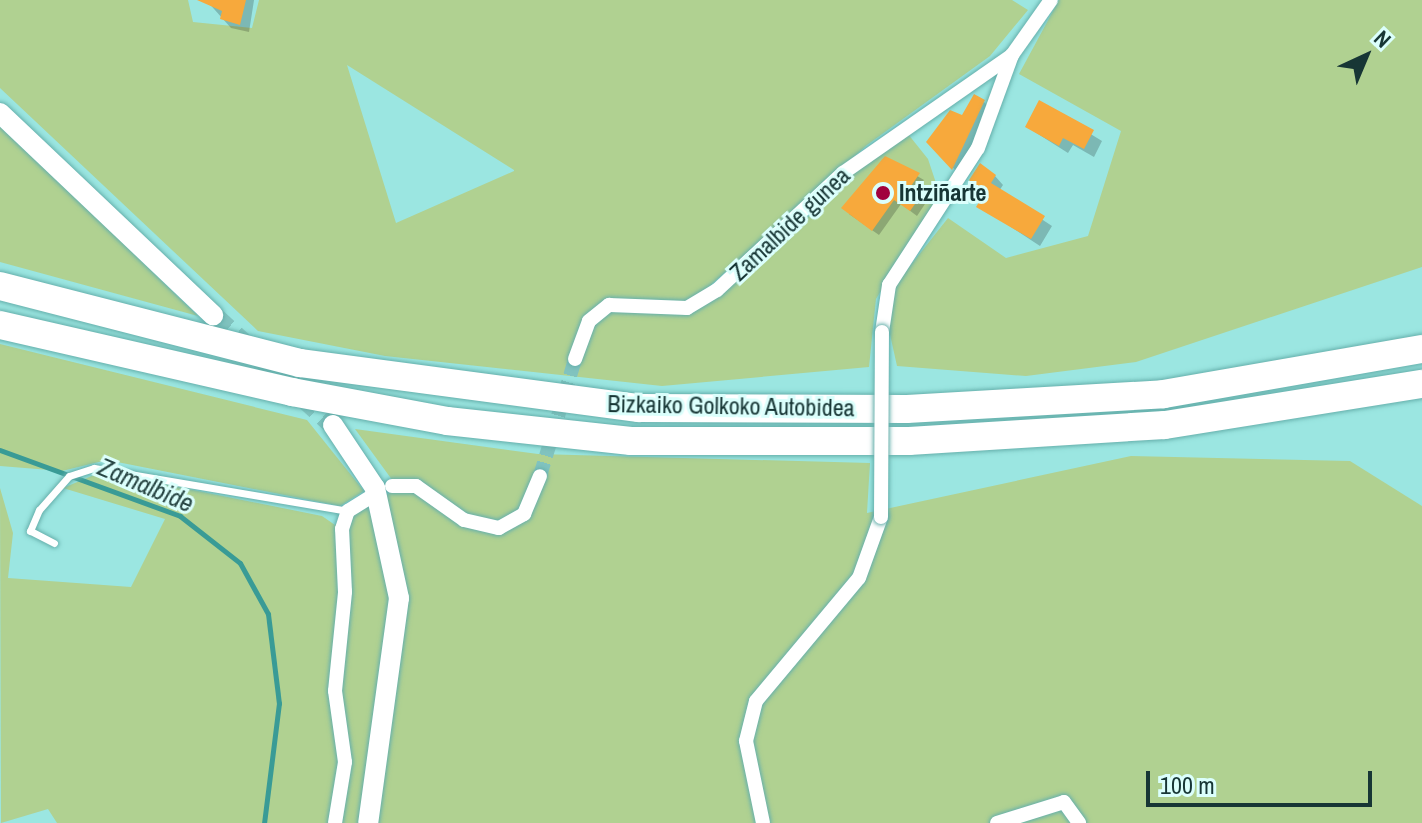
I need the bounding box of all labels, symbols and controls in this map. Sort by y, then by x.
north arrow [1326,16,1406,96]
text: N [1368,23,1398,54]
street label: Zamalbide gunea [724,161,856,287]
place label: Intziñarte [899,179,986,207]
marker: Intziñarte [874,184,892,202]
street label: Bizkaiko Golkoko Autobidea [607,389,855,423]
water label: Zamalbide [94,451,198,519]
scale bar [1150,755,1376,805]
text: 100 m [1160,769,1215,801]

